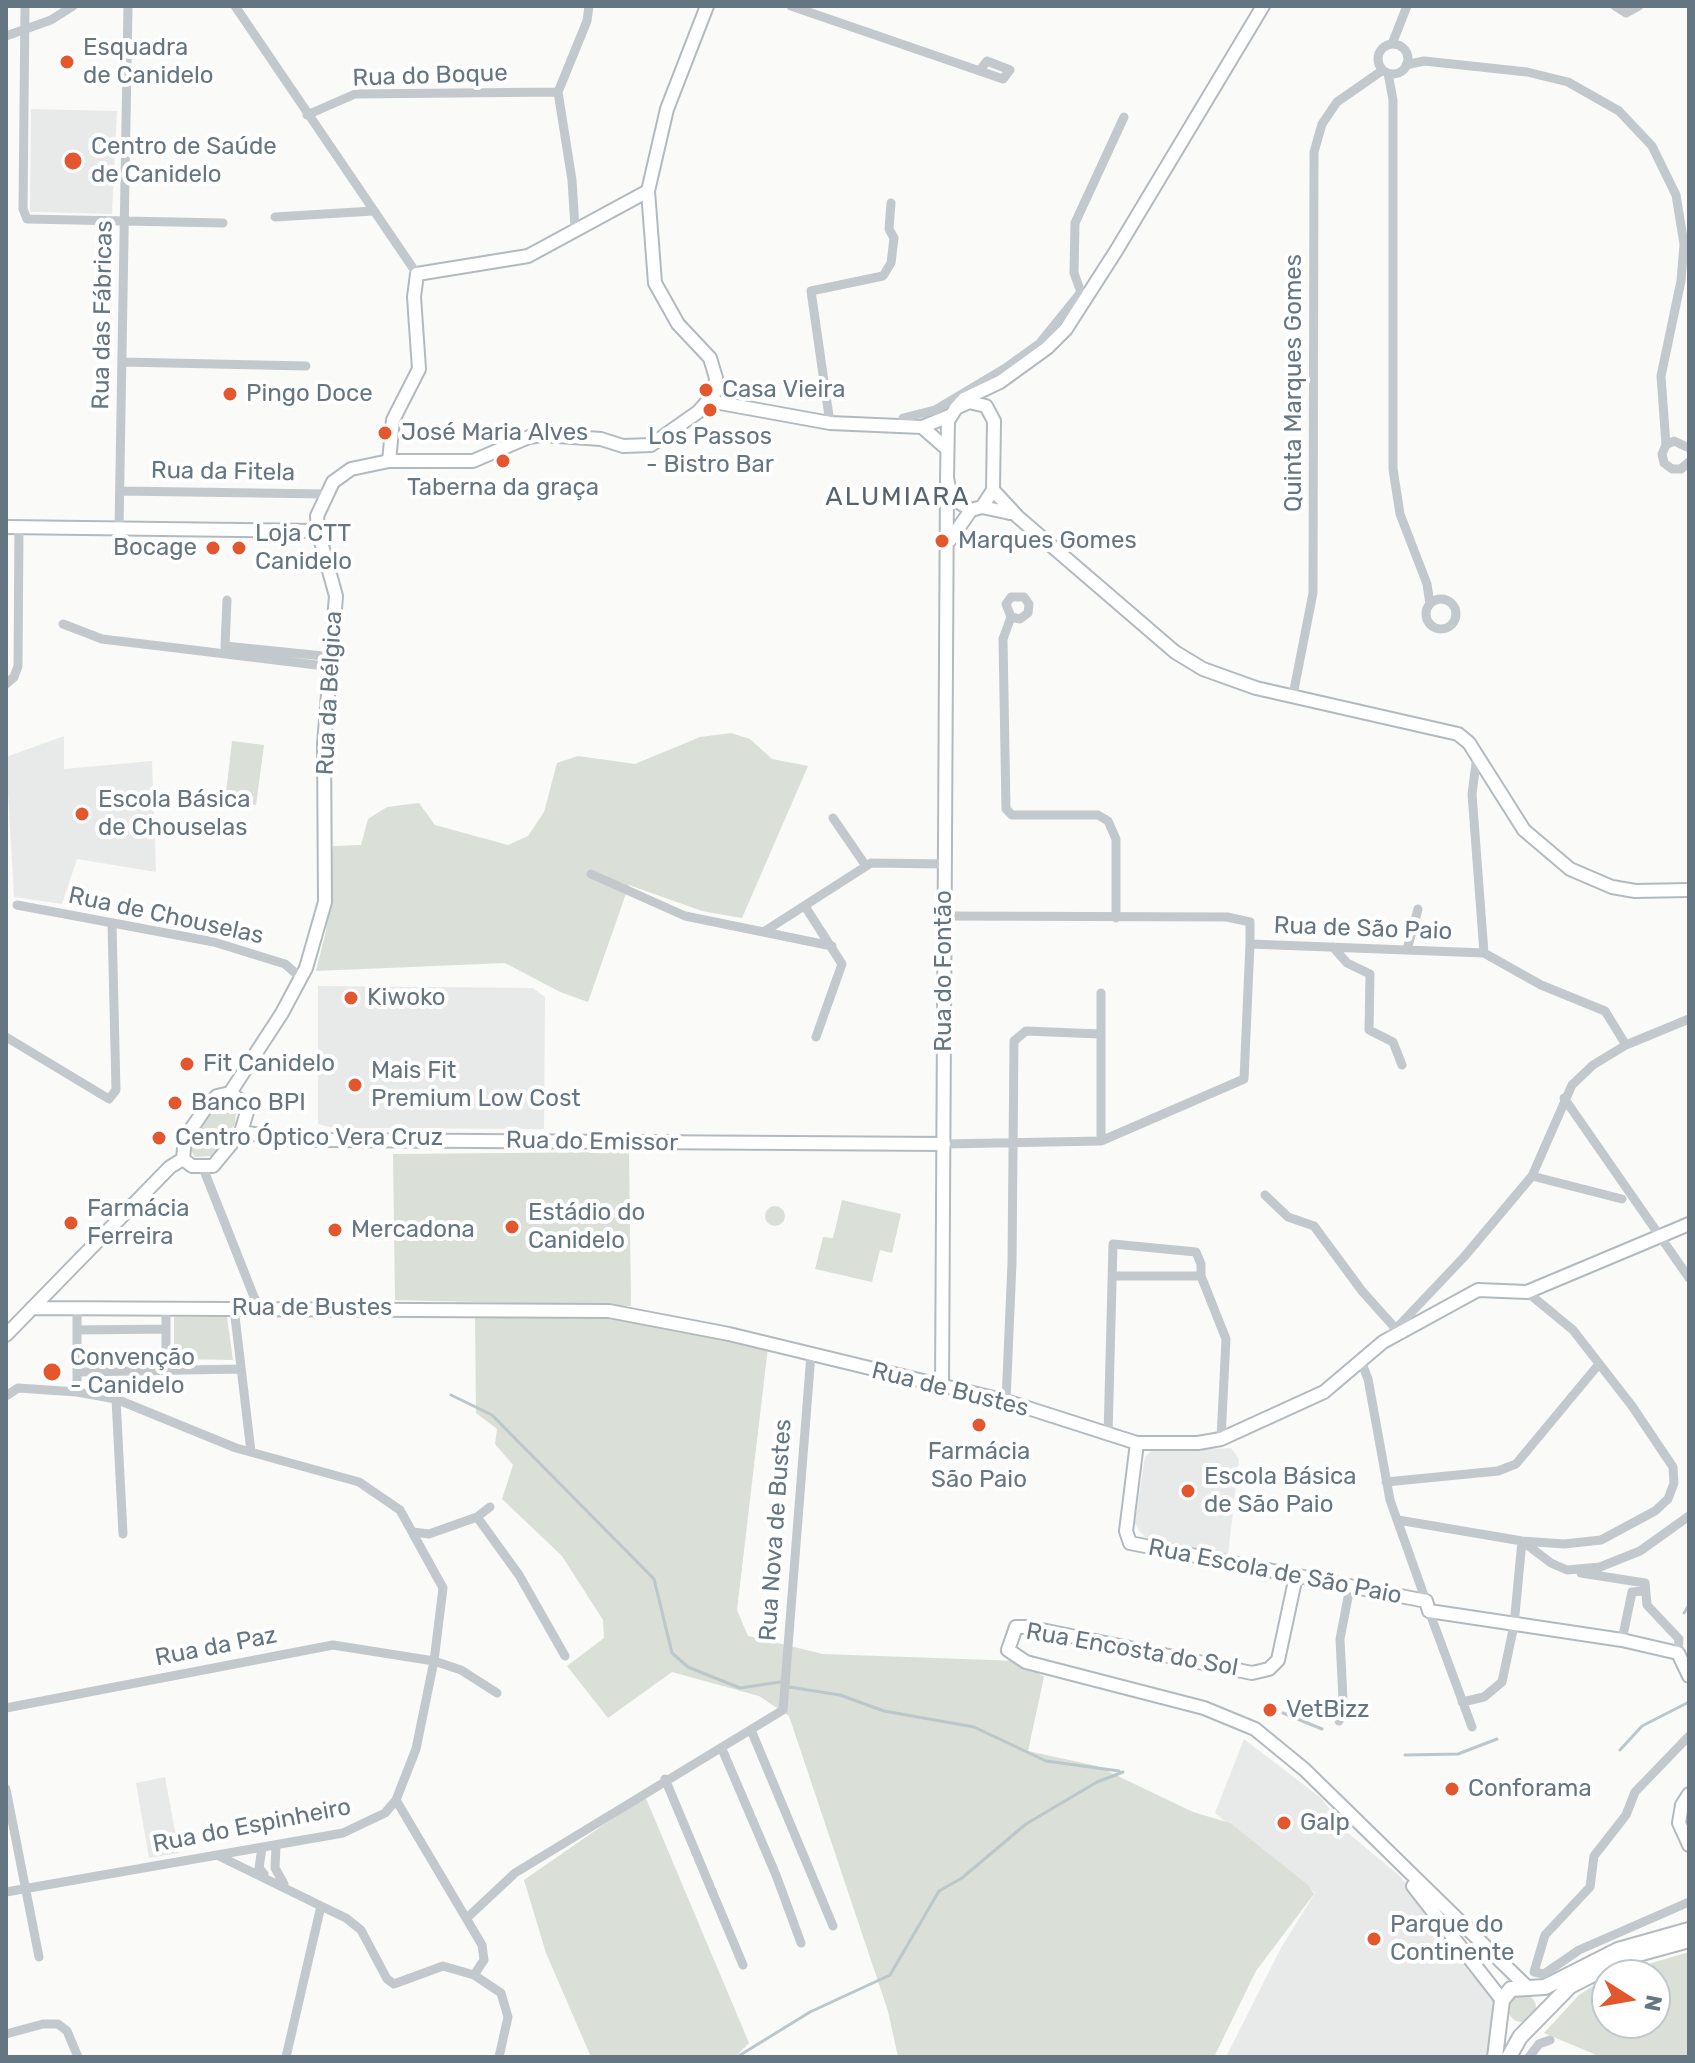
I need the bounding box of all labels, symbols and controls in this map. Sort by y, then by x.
place label: Esquadra de Canidelo [83,34,214,90]
marker: Esquadra de Canidelo [58,53,76,71]
street label: Rua do Boque [352,59,508,93]
place label: Centro de Saúde de Canidelo [91,133,277,189]
marker: Centro de Saúde de Canidelo [62,150,84,172]
street label: Rua das Fábricas [87,220,119,410]
street label: Quinta Marques Gomes [1280,254,1308,512]
place label: Casa Vieira [722,376,845,404]
place label: Pingo Doce [246,380,373,408]
marker: Casa Vieira [697,381,715,399]
marker: Pingo Doce [221,385,239,403]
marker: Los Passos - Bistro Bar [701,401,719,419]
place label: José Maria Alves [401,419,588,447]
place label: Los Passos - Bistro Bar [646,423,774,479]
marker: José Maria Alves [376,424,394,442]
marker: Taberna da graça [494,452,512,470]
street label: Rua da Fitela [151,456,295,488]
place label: Taberna da graça [407,474,599,502]
district label: ALUMIARA [825,481,971,513]
place label: Loja CTT Canidelo [255,520,352,576]
place label: Marques Gomes [958,527,1137,555]
marker: Marques Gomes [933,532,951,550]
place label: Bocage [113,534,197,562]
marker: Bocage [204,539,222,557]
marker: Loja CTT Canidelo [230,539,248,557]
street label: Rua da Bélgica [311,610,349,776]
place label: Escola Básica de Chouselas [98,786,251,842]
marker: Escola Básica de Chouselas [73,805,91,823]
street label: Rua de Chouselas [66,881,266,951]
street label: Rua do Fontão [930,890,958,1052]
street label: Rua de São Paio [1273,911,1453,947]
place label: Kiwoko [367,984,445,1012]
marker: Kiwoko [342,989,360,1007]
place label: Fit Canidelo [203,1050,335,1078]
marker: Fit Canidelo [178,1055,196,1073]
place label: Mais Fit Premium Low Cost [371,1057,581,1113]
marker: Mais Fit Premium Low Cost [346,1076,364,1094]
place label: Banco BPI [191,1089,306,1117]
marker: Banco BPI [166,1094,184,1112]
place label: Centro Óptico Vera Cruz [175,1124,443,1152]
street label: Rua do Emissor [506,1126,678,1158]
marker: Centro Óptico Vera Cruz [150,1129,168,1147]
place label: Farmácia Ferreira [87,1195,190,1251]
place label: Estádio do Canidelo [528,1199,645,1255]
marker: Farmácia Ferreira [62,1214,80,1232]
place label: Mercadona [351,1216,475,1244]
marker: Estádio do Canidelo [503,1218,521,1236]
marker: Mercadona [326,1221,344,1239]
street label: Rua de Bustes [232,1294,392,1322]
place label: Convenção - Canidelo [70,1344,195,1400]
street label: Rua de Bustes [869,1357,1031,1423]
marker: Convenção - Canidelo [41,1361,63,1383]
marker: Farmácia São Paio [970,1416,988,1434]
street label: Rua Nova de Bustes [754,1418,798,1642]
place label: Farmácia São Paio [928,1438,1030,1494]
place label: Escola Básica de São Paio [1204,1463,1357,1519]
marker: Escola Básica de São Paio [1179,1482,1197,1500]
street label: Rua Escola de São Paio [1146,1533,1404,1611]
street label: Rua Encosta do Sol [1024,1617,1240,1683]
street label: Rua da Paz [153,1621,279,1673]
place label: VetBizz [1286,1696,1369,1724]
marker: VetBizz [1261,1701,1279,1719]
place label: Conforama [1468,1775,1592,1803]
marker: Conforama [1443,1780,1461,1798]
street label: Rua do Espinheiro [151,1793,353,1859]
place label: Galp [1300,1809,1350,1837]
marker: Galp [1275,1814,1293,1832]
place label: Parque do Continente [1390,1911,1514,1967]
marker: Parque do Continente [1365,1930,1383,1948]
north arrow [1591,1959,1671,2039]
text: N [1638,1993,1668,2014]

